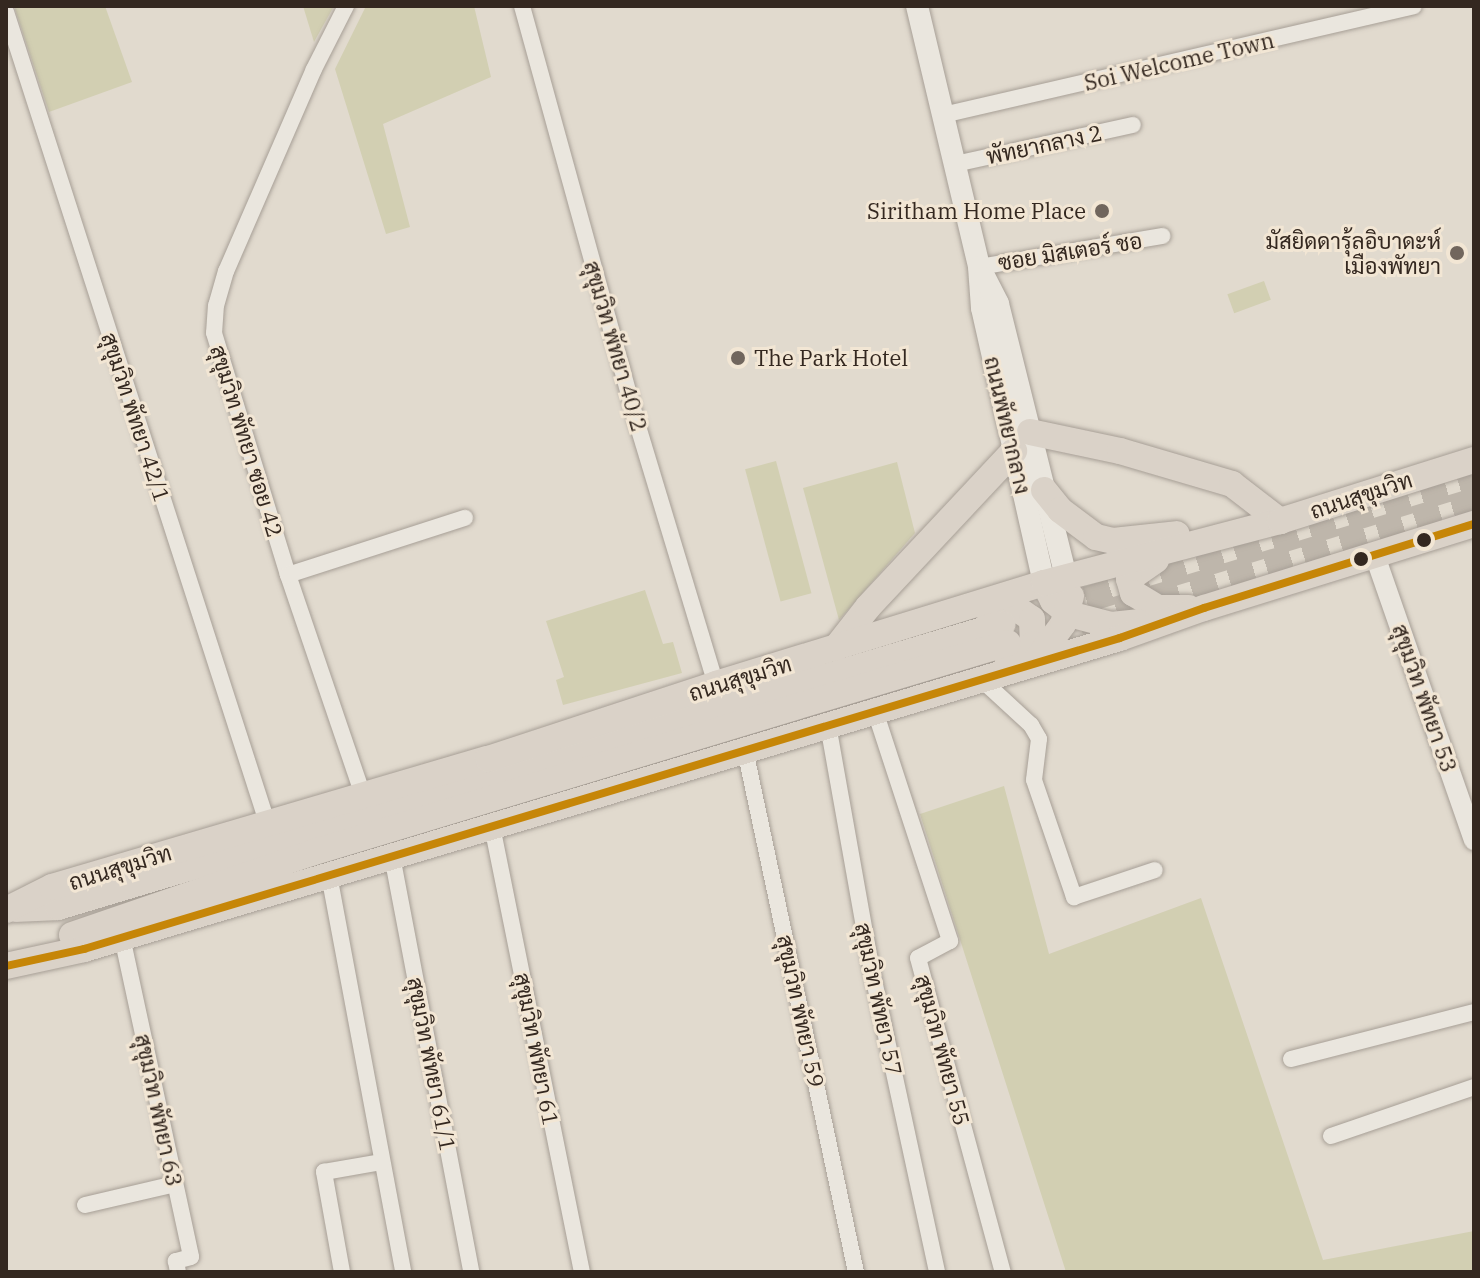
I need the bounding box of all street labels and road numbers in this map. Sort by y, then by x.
street label: Soi Welcome Town [1081,26,1277,96]
street label: พัทยากลาง 2 [984,119,1104,169]
street label: ซอย มิสเตอร์ ชอ [996,227,1144,275]
street label: สุขุมวิท พัทยา 40/2 [579,258,653,434]
street label: สุขุมวิท พัทยา 42/1 [96,329,176,505]
street label: สุขุมวิท พัทยา ซอย 42 [205,342,289,540]
street label: ถนนพัทยากลาง [979,354,1037,496]
street label: ถนนสุขุมวิท [1307,466,1415,524]
street label: สุขุมวิท พัทยา 53 [1387,620,1463,776]
street label: ถนนสุขุมวิท [686,650,794,706]
street label: ถนนสุขุมวิท [66,839,174,895]
street label: สุขุมวิท พัทยา 57 [850,920,908,1078]
street label: สุขุมวิท พัทยา 59 [772,932,830,1090]
street label: สุขุมวิท พัทยา 61 [509,970,565,1128]
street label: สุขุมวิท พัทยา 55 [910,972,976,1128]
street label: สุขุมวิท พัทยา 61/1 [402,975,462,1153]
street label: สุขุมวิท พัทยา 63 [130,1031,188,1189]

